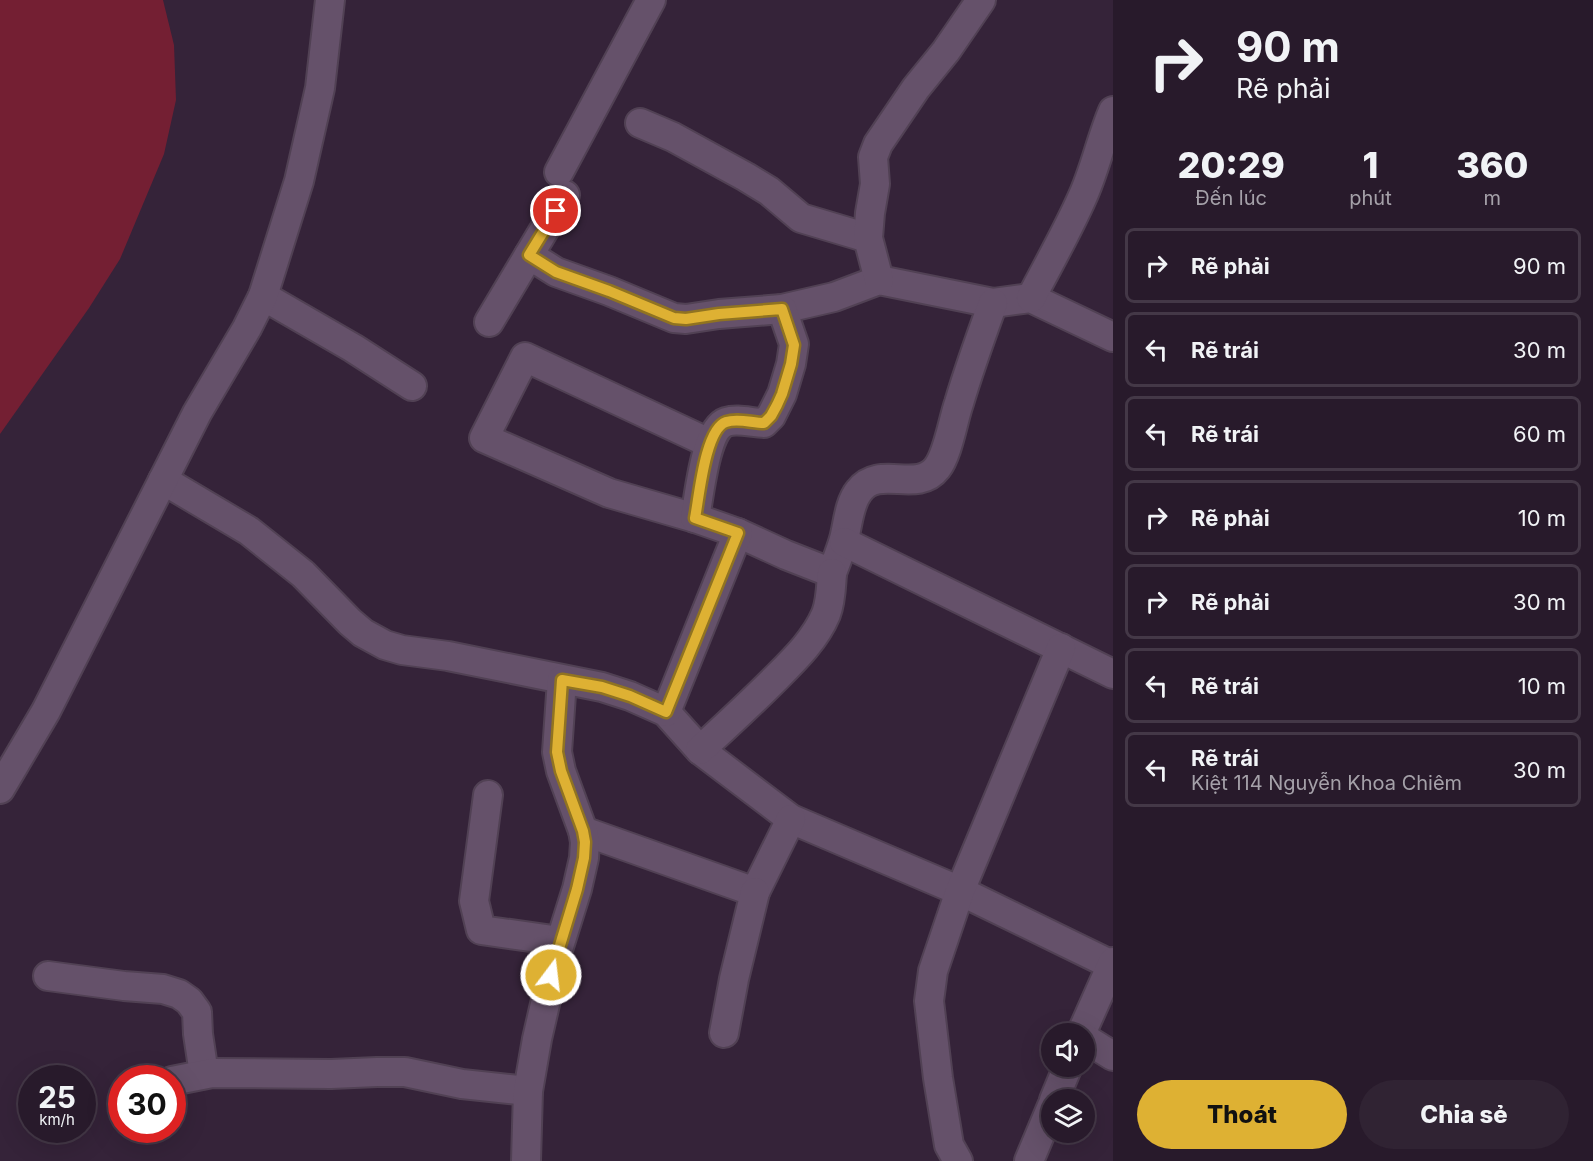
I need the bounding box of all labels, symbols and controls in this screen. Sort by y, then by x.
text: 90 m [1236,21,1340,72]
icon: right [1137,24,1215,102]
text: Rẽ phải [1236,72,1331,105]
text: 20:29 [1177,143,1285,187]
text: 1 [1363,143,1378,187]
text: 360 [1456,143,1529,187]
pin [530,185,581,236]
text: Đến lúc [1195,186,1267,210]
text: phút [1349,186,1392,210]
text: m [1484,186,1501,210]
icon: arrive [539,194,572,227]
icon: right [1140,249,1173,282]
text: Rẽ phải [1191,253,1270,279]
text: 90 m [1513,253,1566,279]
icon: left [1140,333,1173,366]
text: Rẽ trái [1191,337,1259,363]
text: 30 m [1513,337,1566,363]
icon: left [1140,417,1173,450]
text: Rẽ trái [1191,421,1259,447]
text: 60 m [1513,421,1566,447]
icon: right [1140,501,1173,534]
text: Rẽ phải [1191,505,1270,531]
text: 10 m [1518,505,1566,531]
icon: right [1140,585,1173,618]
text: Rẽ phải [1191,589,1270,615]
text: 30 m [1513,589,1566,615]
icon: left [1140,669,1173,702]
text: Rẽ trái [1191,673,1259,699]
text: 10 m [1518,673,1566,699]
text: Rẽ trái [1191,745,1259,771]
icon: left [1140,753,1173,786]
text: 30 m [1513,757,1566,783]
text: Kiệt 114 Nguyễn Khoa Chiêm [1191,771,1462,795]
position arrow [519,943,583,1007]
map controls [1041,1023,1095,1143]
button: sound [1041,1023,1095,1077]
speed limit sign: 30 [108,1065,186,1143]
text: 25 [38,1079,76,1115]
button: Thoát [1137,1080,1347,1149]
button: Chia sẻ [1359,1080,1569,1149]
button: layers [1041,1089,1095,1143]
text: km/h [39,1110,75,1129]

